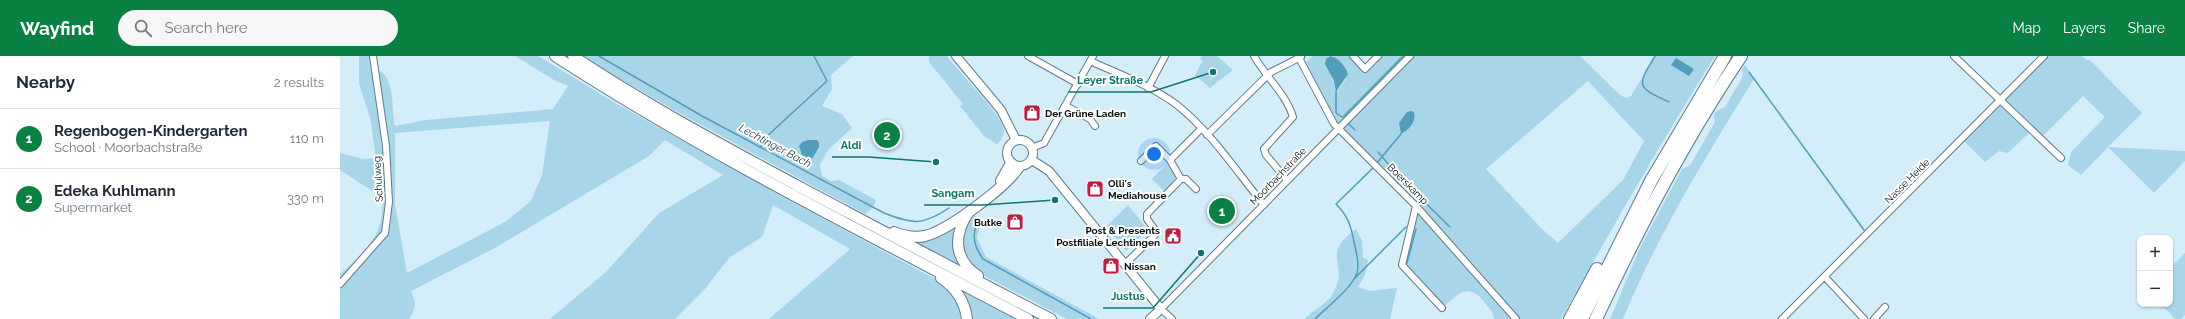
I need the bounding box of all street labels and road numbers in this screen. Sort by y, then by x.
street label: Moorbachstraße [1248,145,1308,207]
street label: Schulweg [371,156,385,202]
street label: Nasse Heide [1882,156,1932,206]
street label: Boerskamp [1385,161,1431,207]

